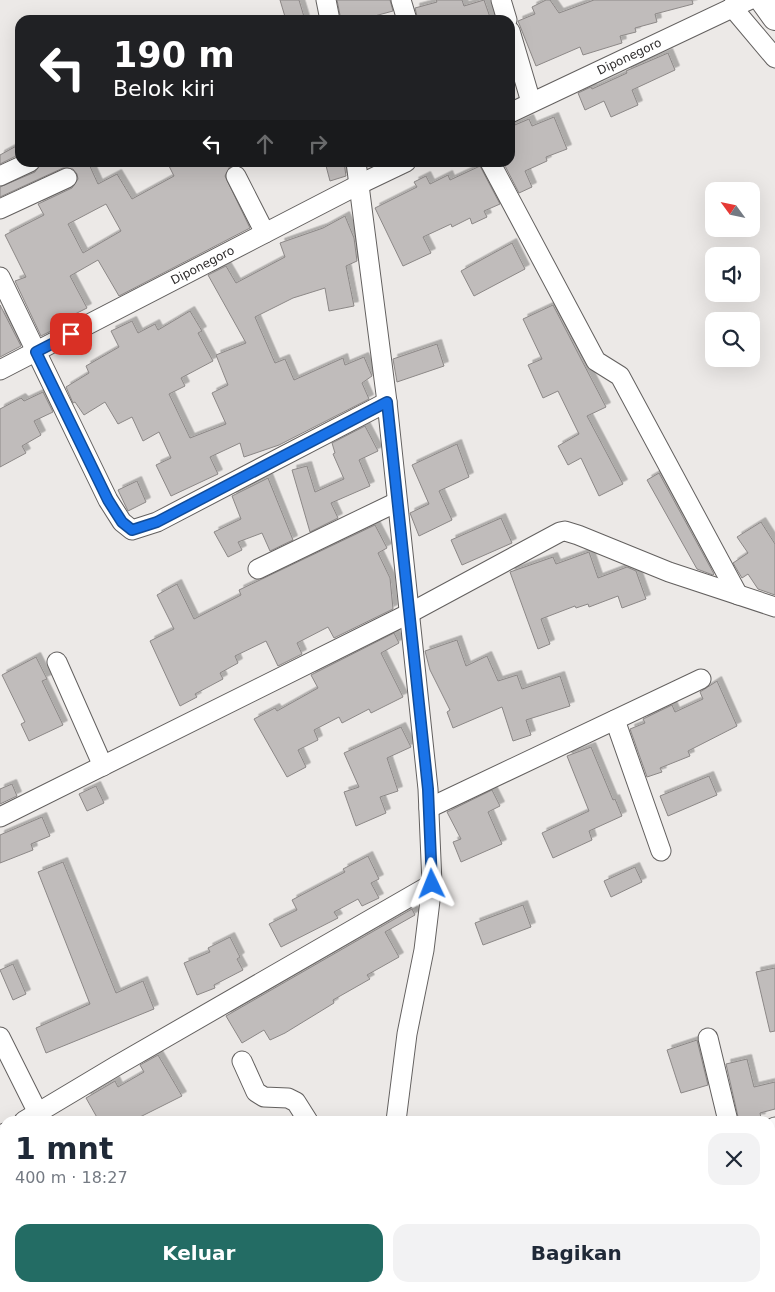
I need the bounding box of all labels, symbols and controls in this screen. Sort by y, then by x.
icon: left [30,35,95,100]
text: 190 m [113,35,235,75]
street label: Diponegoro [595,35,664,78]
text: Belok kiri [113,76,215,101]
icon: left [198,130,226,158]
icon: ahead [251,130,279,158]
icon: right [304,130,332,158]
north arrow [705,182,760,238]
map controls [705,182,760,367]
street label: Diponegoro [168,243,237,288]
button: sound [705,247,760,302]
button: search [705,312,760,367]
pin [50,313,92,355]
icon: arrive [57,320,85,348]
position arrow [405,857,457,909]
text: 1 mnt [15,1131,113,1166]
button: close [708,1133,760,1185]
text: 400 m · 18:27 [15,1168,128,1187]
button: Keluar [15,1224,383,1282]
button: Bagikan [393,1224,760,1282]

